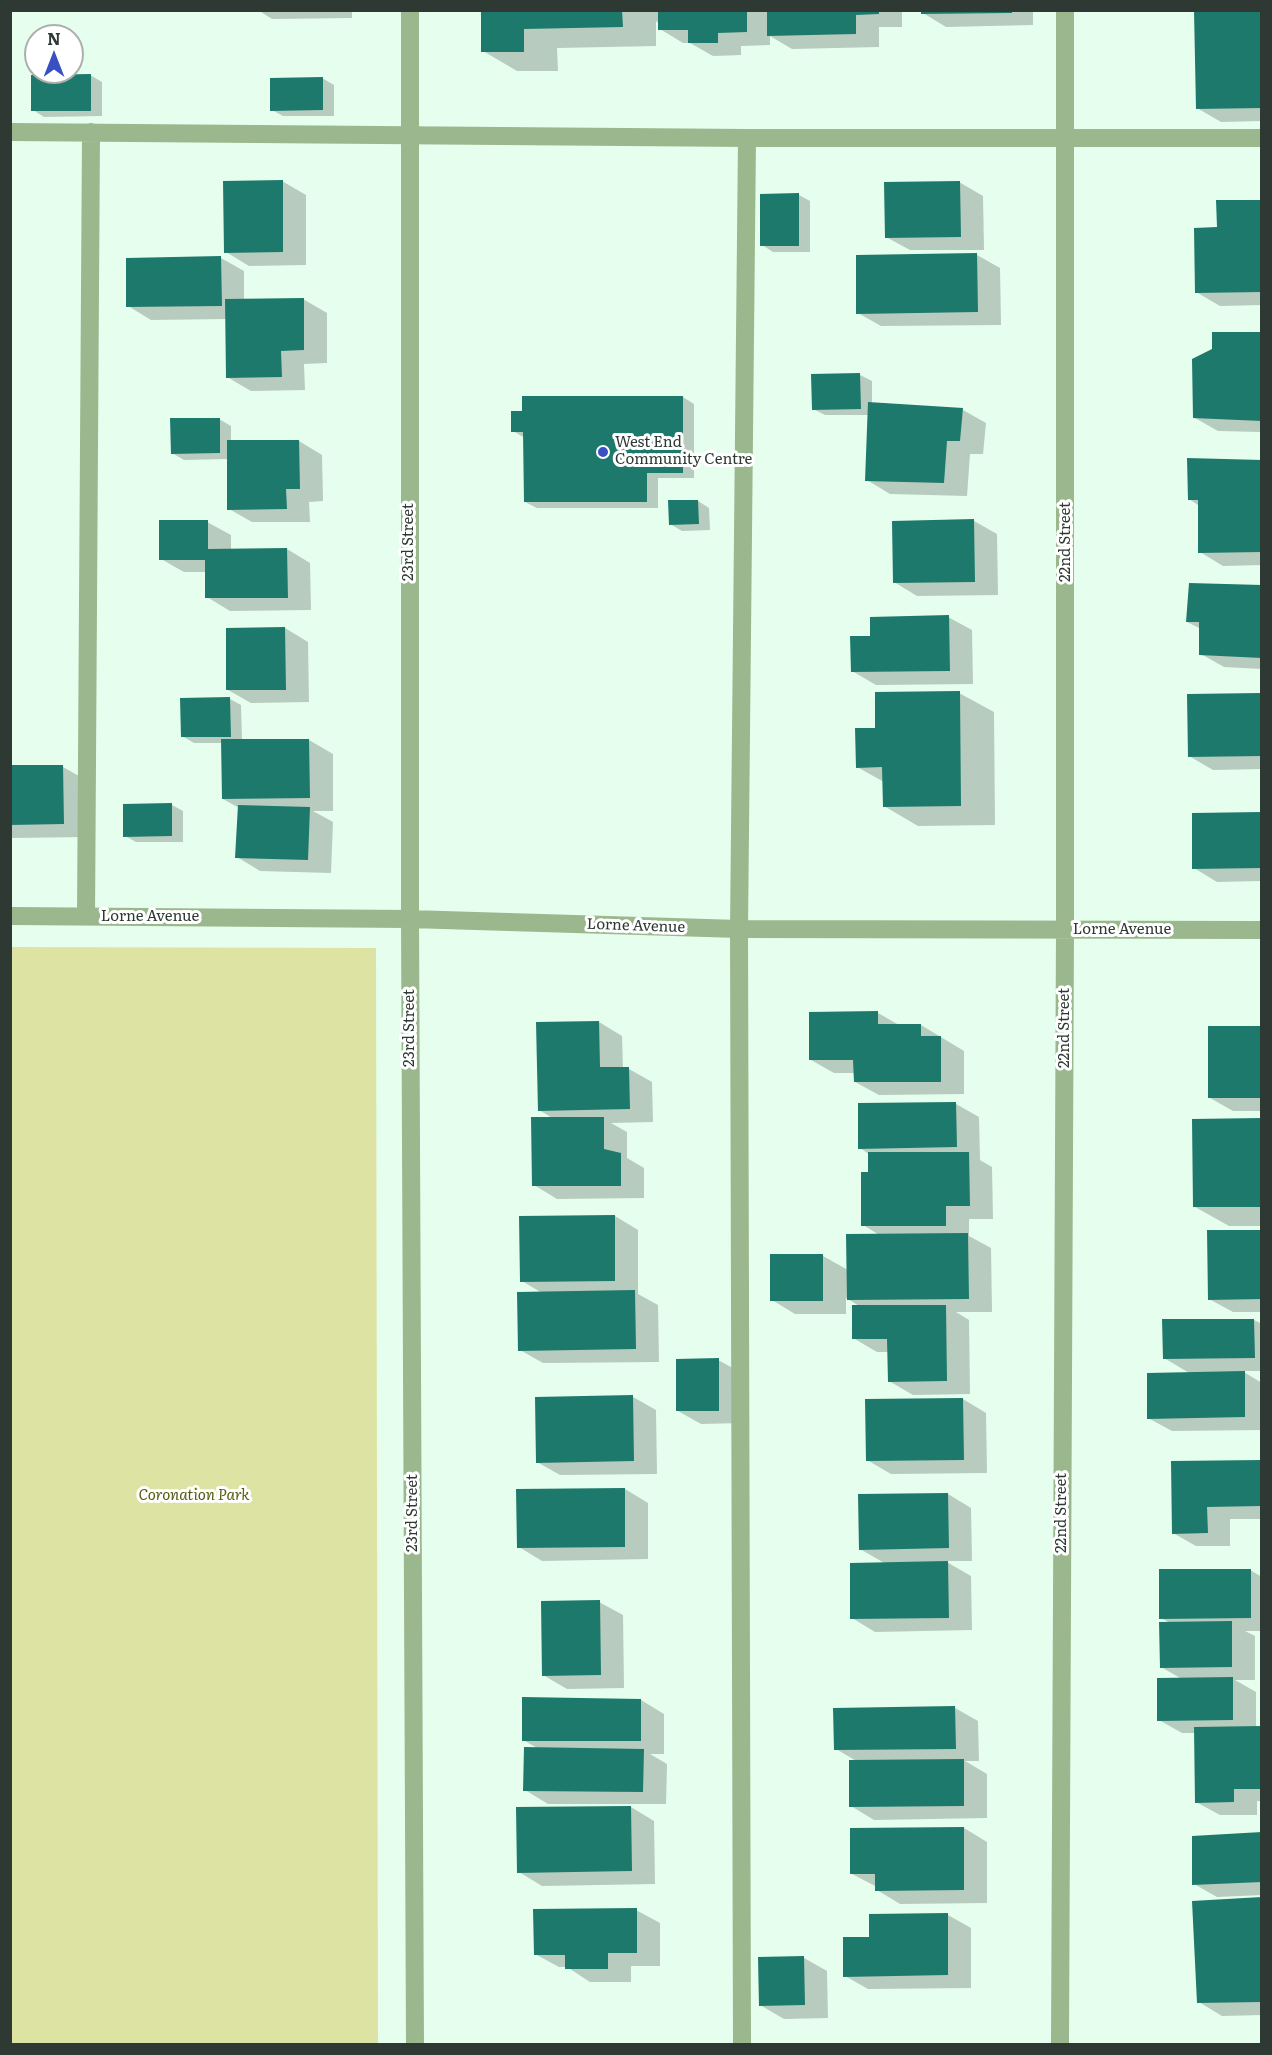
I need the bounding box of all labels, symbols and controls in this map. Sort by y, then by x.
north arrow [24,24,84,84]
text: N [47,26,61,50]
place label: West End Community Centre [615,434,752,469]
marker: West End Community Centre [596,445,610,459]
street label: 22nd Street [1057,502,1075,582]
street label: 23rd Street [400,503,418,581]
street label: Lorne Avenue [101,908,199,926]
street label: Lorne Avenue [586,915,686,937]
street label: Lorne Avenue [1073,921,1171,939]
street label: 22nd Street [1056,988,1074,1068]
street label: 23rd Street [401,989,419,1067]
street label: 22nd Street [1053,1473,1071,1553]
street label: 23rd Street [404,1474,422,1552]
park label: Coronation Park [138,1487,250,1505]

